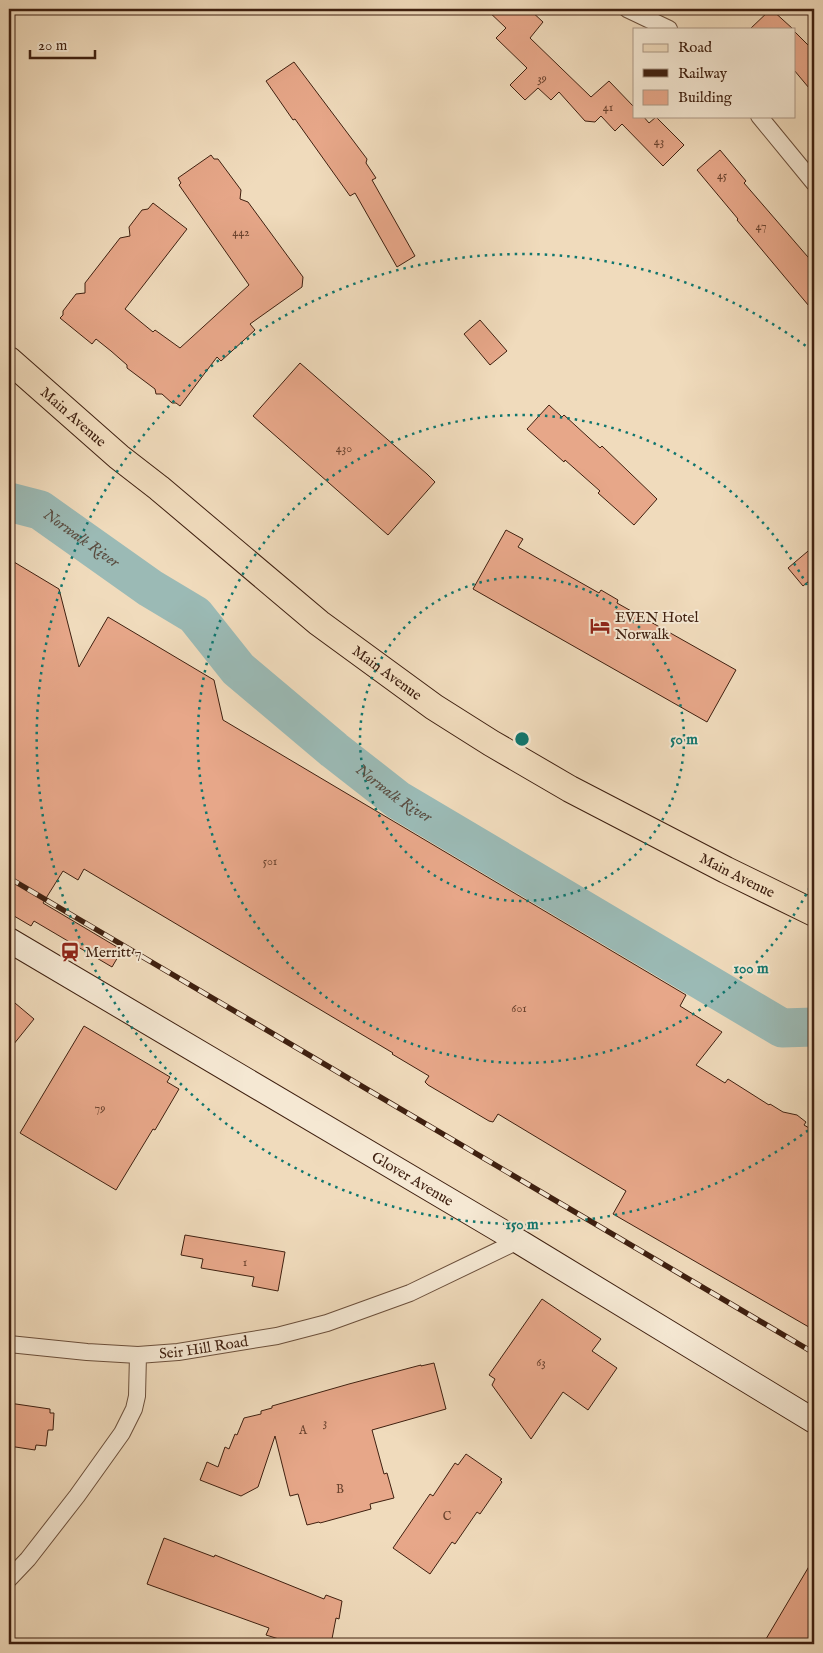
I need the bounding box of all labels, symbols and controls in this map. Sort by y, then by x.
scale bar [30,28,95,60]
legend [633,28,796,118]
text: 20 m [38,36,68,55]
text: Road [678,38,713,57]
text: Railway [678,64,728,83]
house number: 39 [537,71,547,86]
text: Building [678,88,733,107]
house number: 41 [603,100,613,115]
house number: 43 [654,134,664,149]
house number: 45 [717,168,728,183]
house number: 47 [755,219,767,234]
house number: 442 [232,225,250,240]
street label: Main Avenue [37,383,111,451]
house number: 430 [336,441,352,456]
water label: Norwalk River [39,505,124,574]
place label: EVEN Hotel Norwalk [615,608,700,644]
hotel icon: EVEN Hotel Norwalk [589,615,611,637]
street label: Main Avenue [349,641,426,705]
centre of rings [513,730,531,748]
text: 50 m [670,730,698,749]
water label: Norwalk River [351,760,437,828]
street label: Main Avenue [696,848,778,902]
house number: 501 [263,854,277,869]
station icon: Merritt 7 [59,941,81,963]
place label: Merritt 7 [85,943,141,962]
text: 100 m [733,959,769,978]
house number: 601 [511,1001,527,1016]
house number: 79 [95,1101,105,1116]
street label: Glover Avenue [368,1147,457,1210]
text: 150 m [505,1215,539,1234]
house number: 1 [243,1255,247,1270]
street label: Seir Hill Road [158,1331,250,1363]
house number: 63 [536,1355,546,1370]
house number: 3 [323,1415,327,1430]
house number: A [298,1423,308,1438]
house number: B [336,1482,344,1497]
house number: C [443,1509,452,1524]

